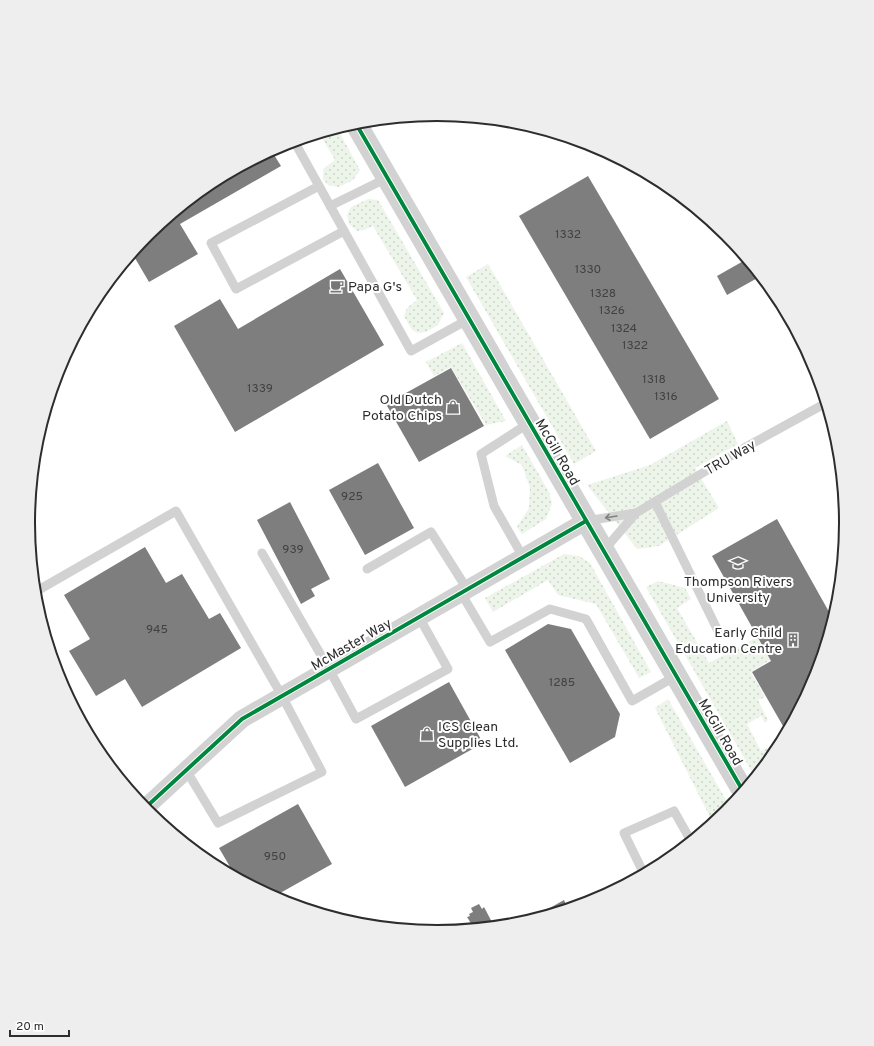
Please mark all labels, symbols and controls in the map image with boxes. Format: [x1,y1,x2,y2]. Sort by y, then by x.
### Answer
house number: 1332 [555,227,581,243]
house number: 1330 [575,262,601,278]
cafe icon: Papa G's [329,278,345,294]
place label: Papa G's [348,279,402,296]
house number: 1328 [590,286,616,302]
house number: 1326 [599,303,625,319]
house number: 1324 [611,321,637,337]
house number: 1322 [622,338,648,354]
house number: 1318 [642,372,666,388]
house number: 1339 [247,381,273,397]
house number: 1316 [654,389,678,405]
place label: Old Dutch Potato Chips [362,392,442,425]
shop icon: Old Dutch Potato Chips [445,399,461,415]
street label: McGill Road [531,416,583,489]
street label: TRU Way [702,437,759,480]
house number: 925 [341,489,363,505]
one-way arrow [605,513,618,521]
house number: 939 [282,542,304,558]
school or university icon: Thompson Rivers University [730,555,746,571]
place label: Thompson Rivers University [684,574,792,607]
street label: McMaster Way [308,615,395,675]
house number: 945 [146,622,168,638]
place label: Early Child Education Centre [675,625,782,658]
building icon: Early Child Education Centre [785,632,801,648]
house number: 1285 [549,675,575,691]
street label: McGill Road [694,696,746,769]
place label: ICS Clean Supplies Ltd. [438,719,518,752]
shop icon: ICS Clean Supplies Ltd. [419,726,435,742]
house number: 950 [264,849,286,865]
scale bar [10,1012,69,1038]
text: 20 m [16,1019,44,1035]

